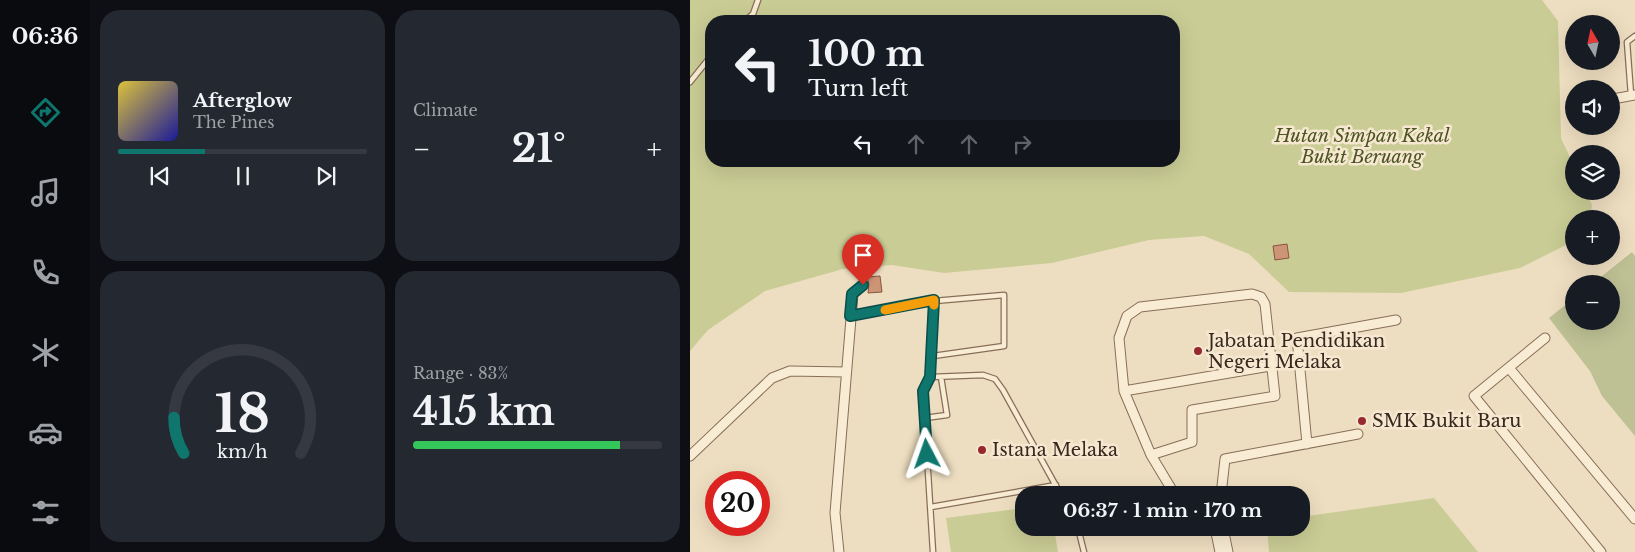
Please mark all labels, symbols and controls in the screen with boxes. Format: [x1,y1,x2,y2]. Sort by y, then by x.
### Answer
north arrow [1565,15,1620,70]
map controls [1565,15,1620,330]
text: 06:36 [12,23,78,50]
text: 100 m [808,32,924,75]
icon: left [725,35,790,100]
text: Turn left [808,75,908,102]
button: sound [1565,80,1620,135]
text: Afterglow [193,89,292,112]
icon: directions [28,95,63,130]
text: Climate [413,100,478,120]
text: The Pines [193,112,275,132]
text: 21° [512,125,566,172]
park label: Hutan Simpan Kekal Bukit Beruang [1273,125,1450,168]
icon: left [849,130,877,158]
icon: ahead [902,130,930,158]
icon: ahead [955,130,983,158]
icon: right [1008,130,1036,158]
text: − [413,132,431,167]
text: + [647,132,662,167]
button: layers [1565,145,1620,200]
icon: previous [146,162,174,190]
icon: pause [229,162,257,190]
icon: next [312,162,340,190]
icon: music [28,175,63,210]
button: + [1565,210,1620,265]
pin [842,234,884,285]
icon: arrive [849,241,877,269]
icon: phone [28,255,63,290]
button: − [1565,275,1620,330]
place label: Jabatan Pendidikan Negeri Melaka [1206,330,1385,373]
icon: climate [28,335,63,370]
marker: Jabatan Pendidikan Negeri Melaka [1192,345,1204,357]
text: Range · 83% [413,363,508,383]
text: 18 [215,382,270,446]
text: 415 km [413,388,555,435]
place label: SMK Bukit Baru [1372,410,1521,432]
icon: car [28,415,63,450]
marker: SMK Bukit Baru [1356,415,1368,427]
position arrow [900,427,952,479]
place label: Istana Melaka [992,439,1118,461]
text: km/h [217,441,268,463]
marker: Istana Melaka [976,444,988,456]
speed limit sign: 20 [705,471,770,536]
icon: filters [28,495,63,530]
text: 06:37 · 1 min · 170 m [1063,499,1262,522]

